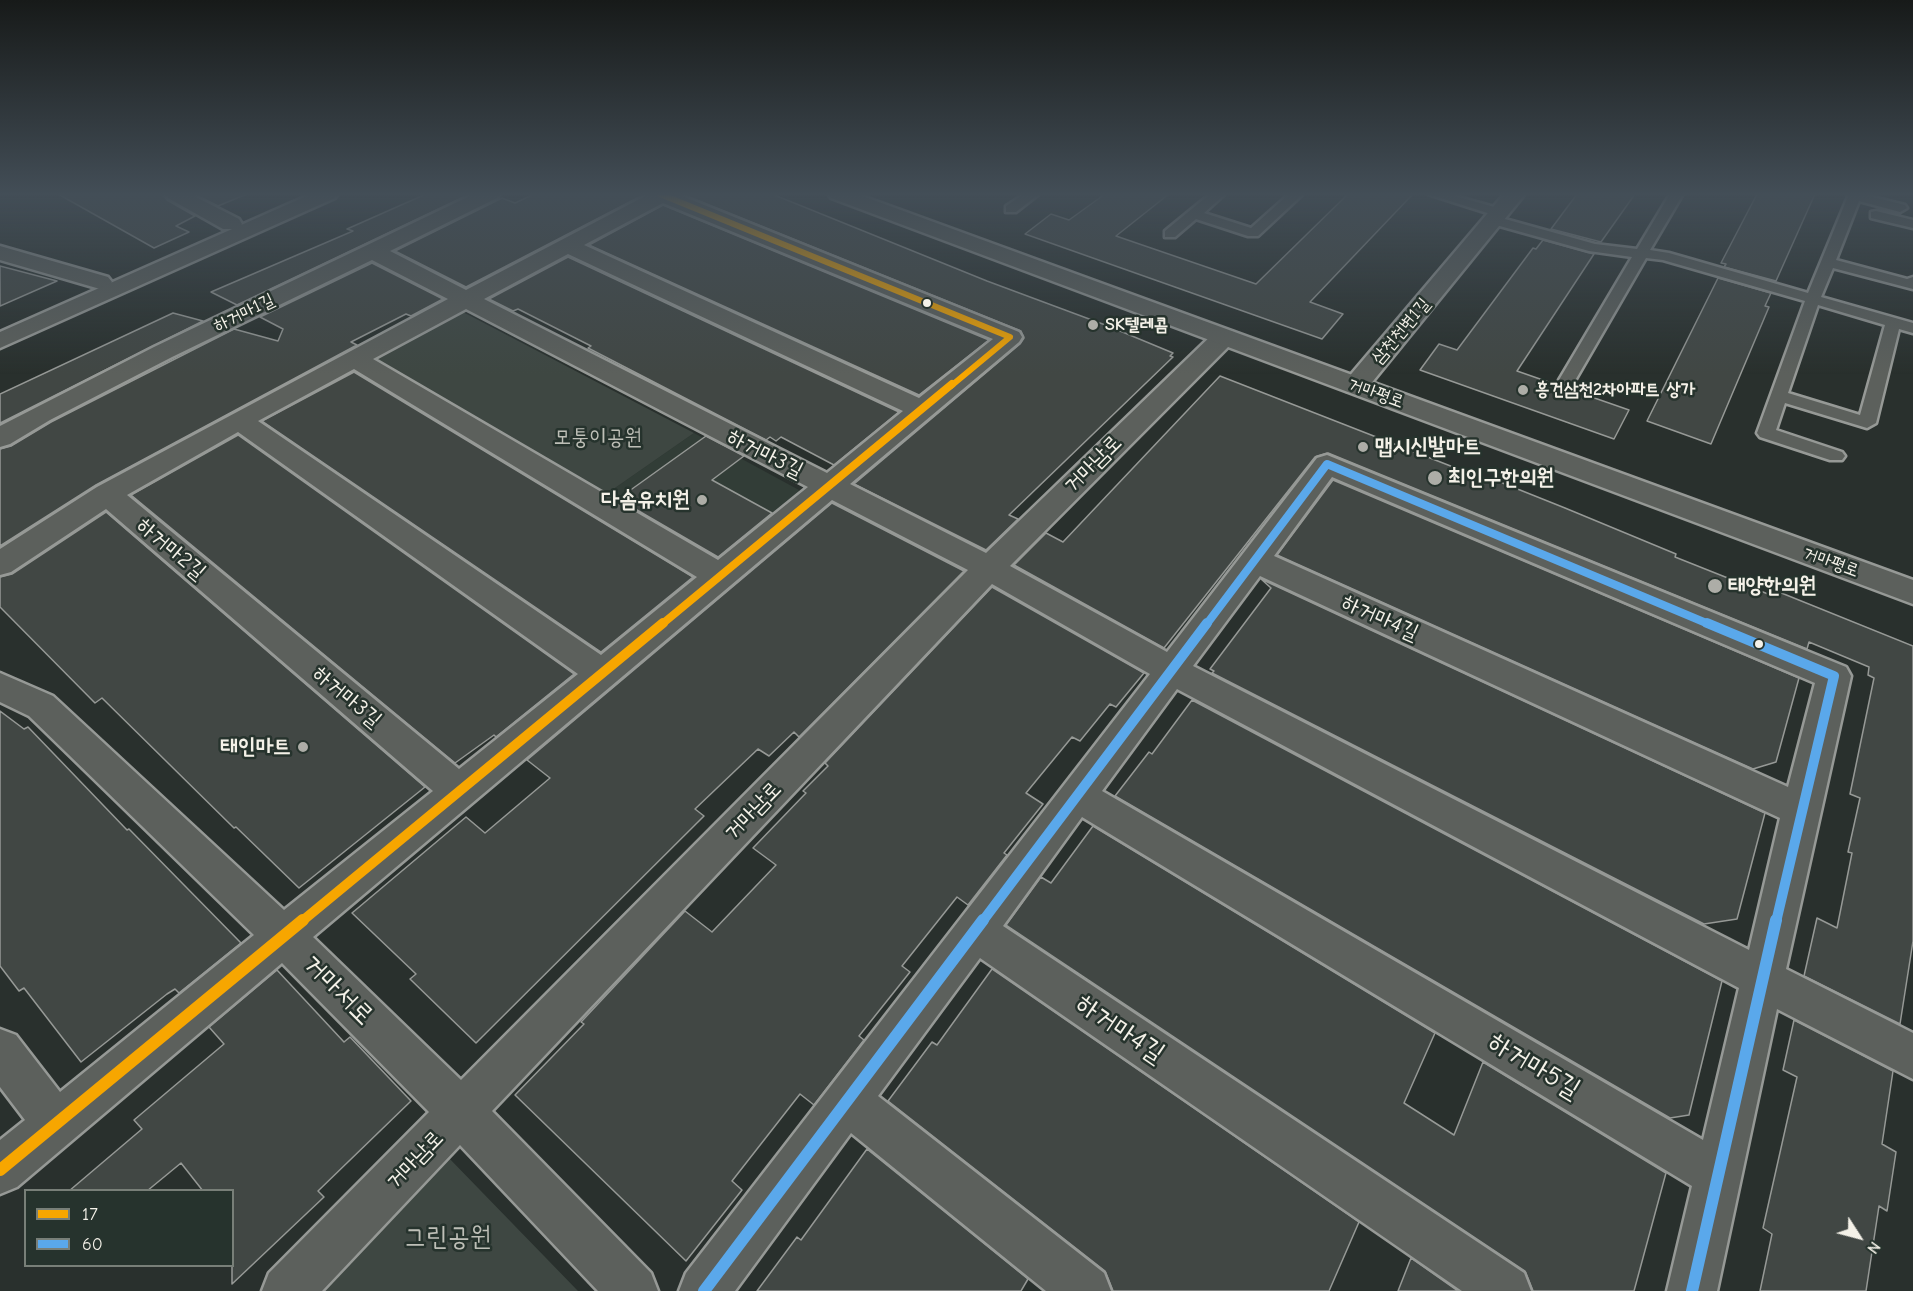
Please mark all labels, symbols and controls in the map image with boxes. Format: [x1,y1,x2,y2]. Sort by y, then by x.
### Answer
street label: 하거마1길 [210,289,278,337]
street label: 삼천천변1길 [1367,294,1435,368]
unlabelled marker [921,297,933,309]
place label: SK텔레콤 [1105,314,1168,336]
marker: SK텔레콤 [1086,318,1100,332]
street label: 거마평로 [1345,373,1407,413]
place label: 흥건삼천2차아파트 상가 [1535,379,1695,401]
marker: 흥건삼천2차아파트 상가 [1516,383,1530,397]
street label: 하거마3길 [723,424,807,484]
park label: 모퉁이공원 [554,425,642,451]
street label: 거마남로 [1059,430,1127,498]
place label: 맵시신발마트 [1375,434,1481,460]
marker: 맵시신발마트 [1356,440,1370,454]
place label: 최인구한의원 [1448,465,1554,491]
marker: 최인구한의원 [1426,469,1444,487]
place label: 다솜유치원 [601,487,690,513]
marker: 다솜유치원 [695,493,709,507]
street label: 하거마2길 [131,512,211,586]
street label: 거마평로 [1800,542,1862,582]
place label: 태양한의원 [1728,573,1817,599]
marker: 태양한의원 [1706,577,1724,595]
street label: 하거마4길 [1337,589,1423,647]
unlabelled marker [1753,638,1765,650]
street label: 하거마3길 [307,661,387,733]
place label: 태인마트 [220,734,291,760]
marker: 태인마트 [296,740,310,754]
street label: 거마남로 [719,776,787,846]
street label: 거마서로 [296,948,380,1032]
street label: 하거마4길 [1069,988,1171,1070]
street label: 하거마5길 [1482,1026,1586,1106]
street label: 거마남로 [381,1125,449,1195]
legend [24,1189,234,1267]
text: 17 [82,1204,98,1225]
north arrow [1829,1207,1889,1267]
park label: 그린공원 [405,1221,491,1253]
text: 60 [82,1234,103,1255]
text: N [1863,1238,1884,1257]

